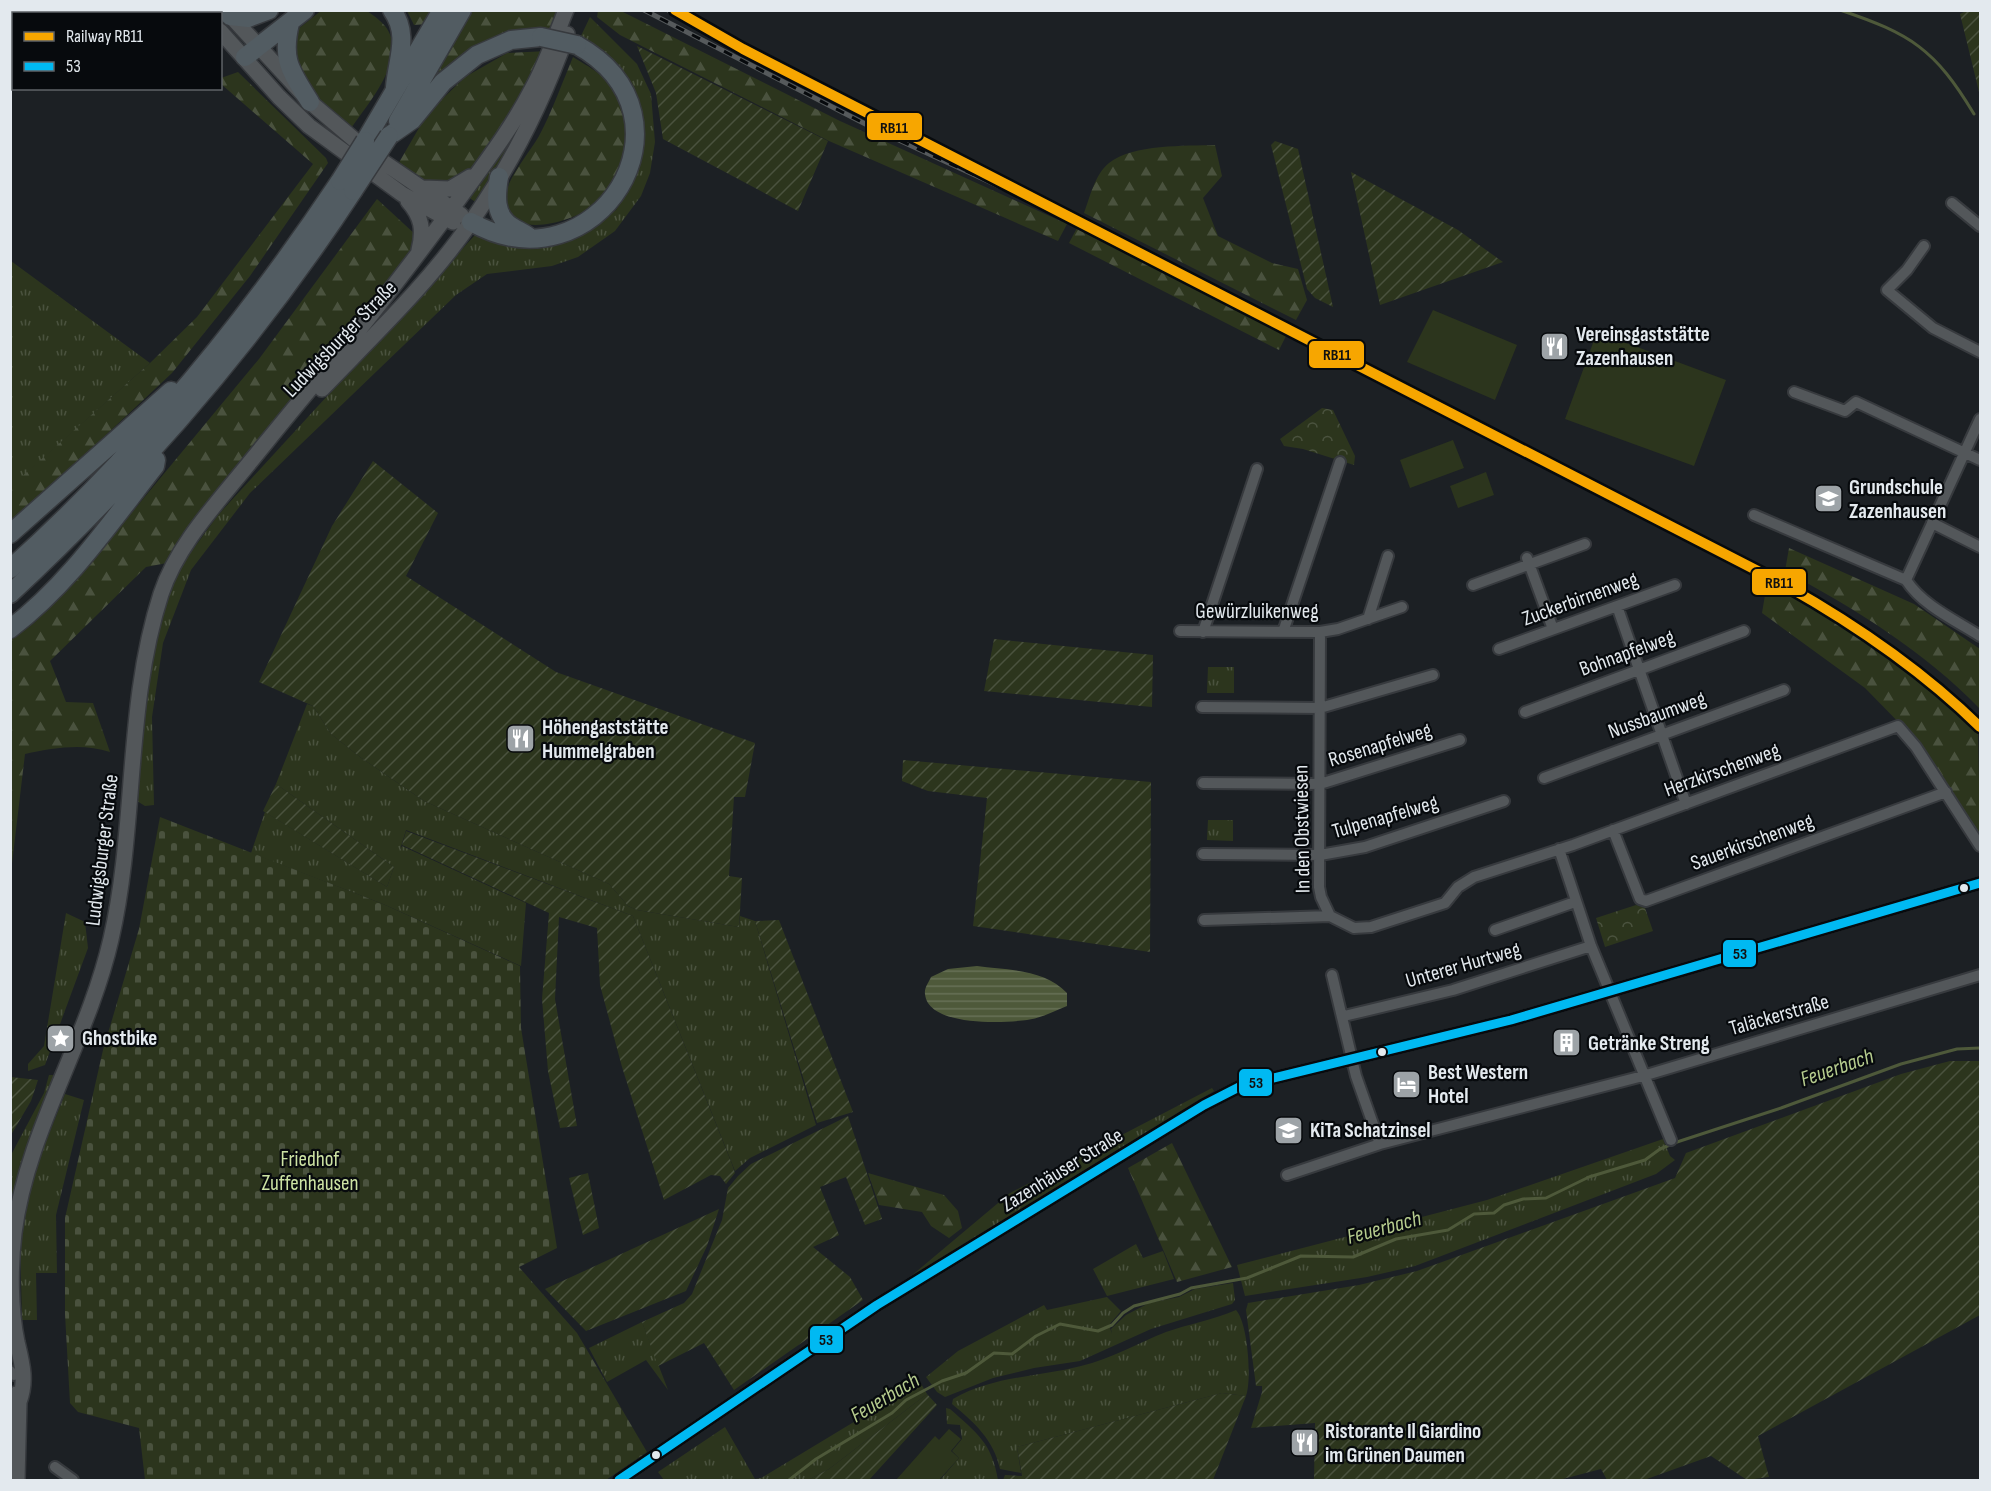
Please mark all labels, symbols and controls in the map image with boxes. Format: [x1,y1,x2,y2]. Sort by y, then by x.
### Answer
legend [12,12,222,90]
text: Railway RB11 [66,26,144,47]
text: 53 [66,56,81,77]
line badge: RB11 [866,112,923,141]
text: RB11 [880,119,909,138]
street label: Ludwigsburger Straße [278,276,402,402]
place label: Vereinsgaststätte Zazenhausen [1576,322,1710,371]
restaurant icon: Vereinsgaststätte Zazenhausen [1539,330,1571,362]
line badge: RB11 [1308,340,1365,369]
text: RB11 [1323,346,1352,365]
place label: Grundschule Zazenhausen [1849,475,1946,524]
school or university icon: Grundschule Zazenhausen [1812,483,1844,515]
street label: Zuckerbirnenweg [1519,566,1641,632]
line badge: RB11 [1751,568,1807,596]
text: RB11 [1765,574,1794,593]
street label: Gewürzluikenweg [1195,599,1319,624]
street label: Bohnapfelweg [1576,624,1678,682]
street label: Nussbaumweg [1605,686,1709,744]
place label: Höhengaststätte Hummelgraben [542,715,669,764]
street label: Rosenapfelweg [1326,718,1434,772]
restaurant icon: Höhengaststätte Hummelgraben [505,723,537,755]
street label: Herzkirschenweg [1661,738,1783,802]
street label: In den Obstwiesen [1288,765,1316,893]
street label: Ludwigsburger Straße [80,773,124,927]
street label: Tulpenapfelweg [1329,790,1441,844]
street label: Sauerkirschenweg [1687,808,1817,876]
unlabelled marker [1958,882,1970,894]
street label: Unterer Hurtweg [1403,937,1523,993]
line badge: 53 [1722,939,1757,968]
text: 53 [1733,945,1747,964]
street label: Taläckerstraße [1726,989,1832,1041]
place icon: Ghostbike [45,1022,77,1054]
place label: Ghostbike [82,1026,157,1051]
building icon: Getränke Streng [1551,1027,1583,1059]
place label: Getränke Streng [1588,1031,1710,1056]
water label: Feuerbach [1797,1043,1877,1093]
unlabelled marker [1376,1046,1388,1058]
place label: Best Western Hotel [1428,1060,1528,1109]
line badge: 53 [1238,1068,1273,1097]
hotel icon: Best Western Hotel [1391,1068,1423,1100]
text: 53 [1249,1074,1263,1093]
school or university icon: KiTa Schatzinsel [1273,1114,1305,1146]
place label: KiTa Schatzinsel [1310,1118,1431,1143]
street label: Zazenhäuser Straße [996,1123,1128,1217]
park label: Friedhof Zuffenhausen [261,1147,359,1196]
water label: Feuerbach [1344,1205,1424,1251]
line badge: 53 [809,1325,844,1354]
text: 53 [819,1331,833,1350]
water label: Feuerbach [846,1367,924,1429]
place label: Ristorante Il Giardino im Grünen Daumen [1325,1419,1481,1468]
restaurant icon: Ristorante Il Giardino im Grünen Daumen [1288,1427,1320,1459]
unlabelled marker [650,1449,662,1461]

